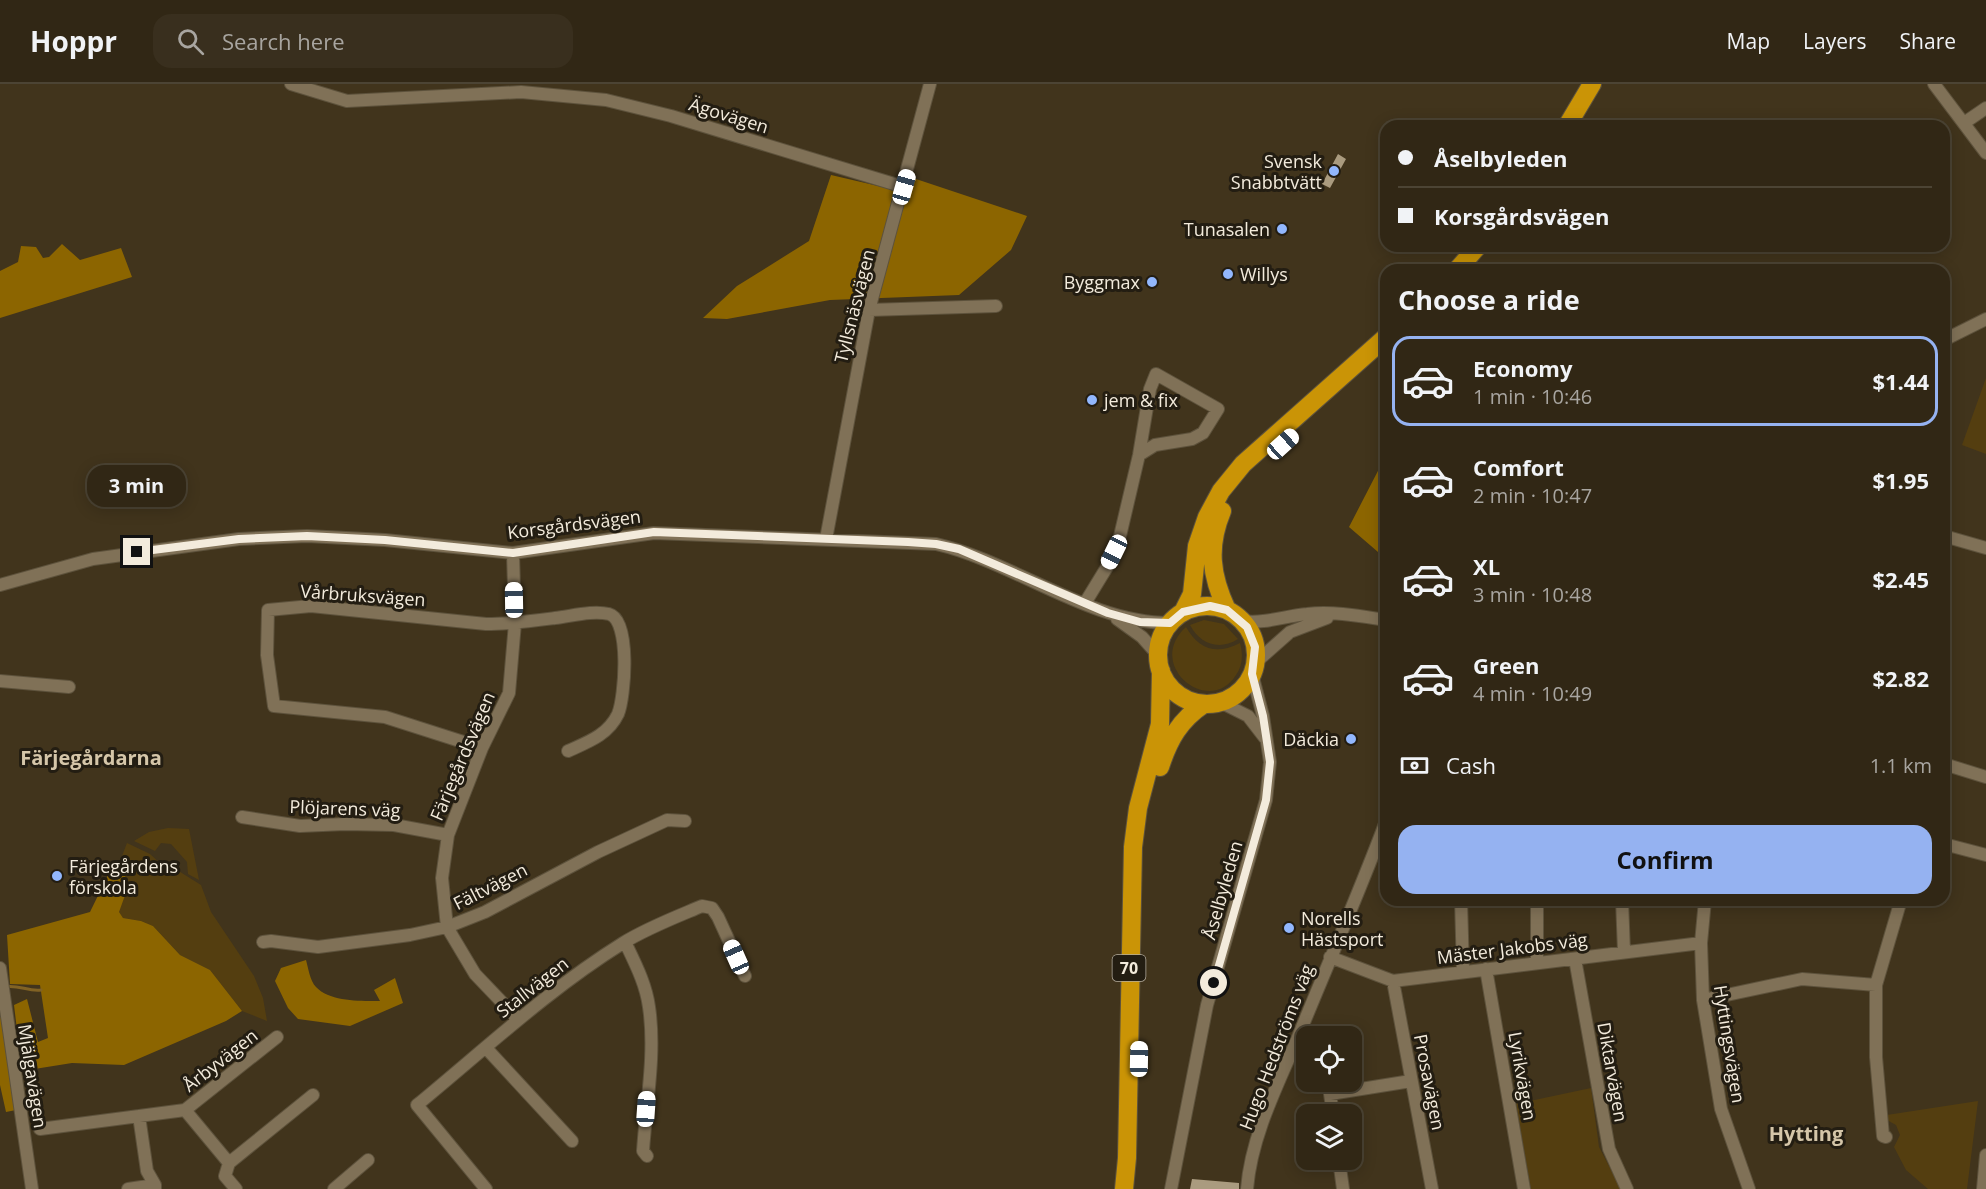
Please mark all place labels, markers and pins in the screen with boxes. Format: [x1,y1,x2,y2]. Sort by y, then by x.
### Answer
place label: Svensk Snabbtvätt [1231,149,1323,194]
marker: Svensk Snabbtvätt [1327,164,1341,178]
place label: Tunasalen [1184,217,1270,241]
marker: Tunasalen [1275,222,1289,236]
place label: Willys [1240,262,1288,286]
marker: Willys [1221,267,1235,281]
place label: Byggmax [1064,270,1141,294]
marker: Byggmax [1145,275,1159,289]
place label: jem & fix [1103,388,1178,412]
marker: jem & fix [1085,393,1099,407]
place label: Däckia [1283,727,1339,751]
marker: Däckia [1344,732,1358,746]
place label: Färjegårdens förskola [69,854,178,899]
marker: Färjegårdens förskola [50,869,64,883]
place label: Norells Hästsport [1301,906,1383,951]
marker: Norells Hästsport [1282,921,1296,935]

